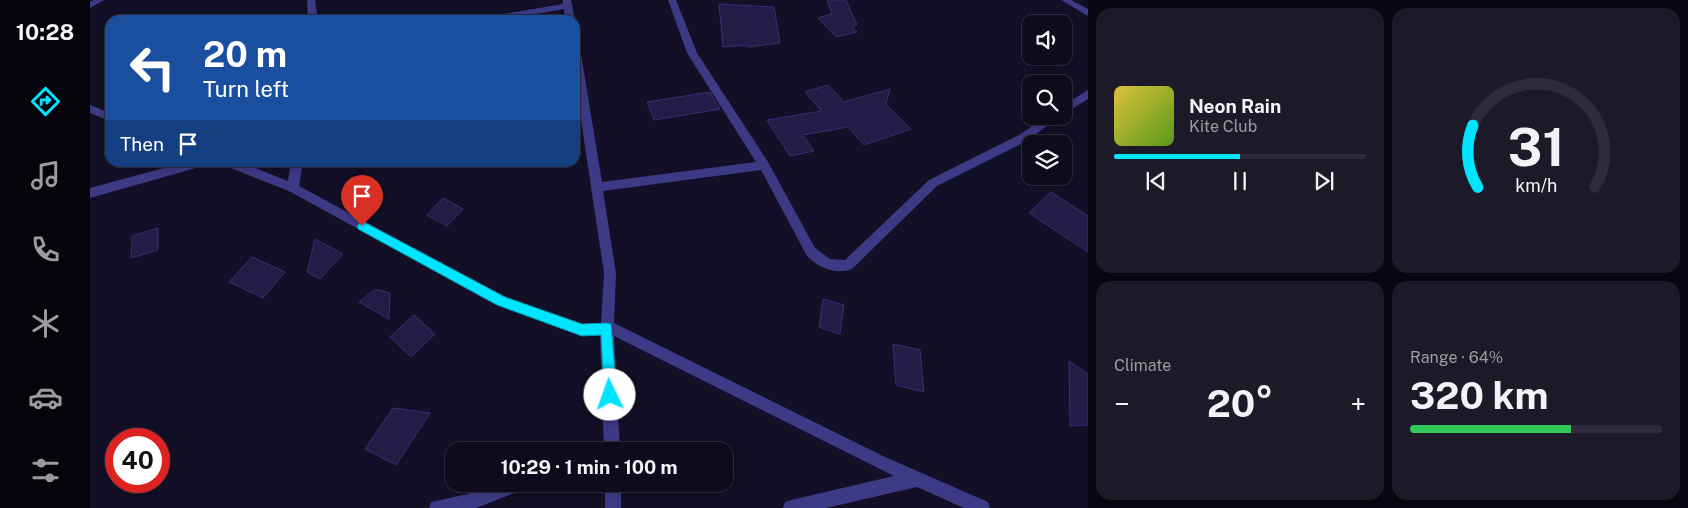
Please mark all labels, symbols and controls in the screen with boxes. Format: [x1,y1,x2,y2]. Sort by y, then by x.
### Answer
map controls [1022,15,1072,185]
button: sound [1022,15,1072,65]
text: 10:28 [16,19,74,45]
text: 20 m [203,34,287,75]
icon: left [120,35,185,100]
button: search [1022,75,1072,125]
text: Turn left [203,76,289,102]
icon: directions [28,84,63,119]
text: Neon Rain [1189,95,1281,117]
text: Kite Club [1189,117,1257,136]
text: 31 [1508,117,1564,178]
icon: arrive [174,130,202,158]
text: Then [120,133,164,155]
button: layers [1022,135,1072,185]
icon: music [28,158,63,193]
icon: previous [1142,167,1170,195]
icon: pause [1226,167,1254,195]
icon: next [1310,167,1338,195]
pin [341,175,383,226]
text: km/h [1515,175,1557,196]
icon: arrive [348,182,376,210]
icon: phone [28,232,63,267]
icon: climate [28,306,63,341]
text: Range · 64% [1410,348,1503,367]
text: Climate [1114,356,1171,375]
position arrow [583,368,635,420]
text: 320 km [1410,373,1549,418]
icon: car [28,380,63,415]
text: 20° [1207,381,1273,426]
text: − [1114,387,1130,420]
text: + [1350,387,1366,420]
speed limit sign: 40 [105,428,170,493]
icon: filters [28,453,63,488]
text: 10:29 · 1 min · 100 m [500,456,678,478]

